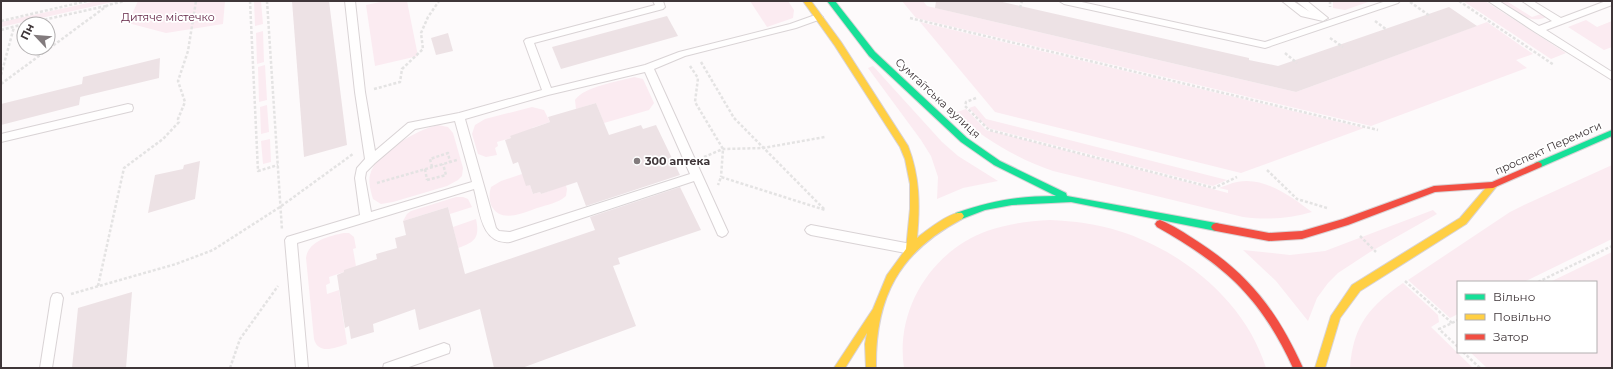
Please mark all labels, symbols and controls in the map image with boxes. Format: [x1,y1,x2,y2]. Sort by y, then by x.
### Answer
park label: Дитяче містечко [121,10,215,24]
north arrow [16,16,56,56]
text: Пн [17,21,37,42]
street label: Сумгаїтська вулиця [892,55,984,141]
street label: проспект Перемоги [1492,118,1604,178]
place label: 300 аптека [644,154,710,168]
marker: 300 аптека [632,156,642,166]
legend [1457,281,1597,353]
text: Вільно [1493,289,1536,304]
text: Повільно [1493,309,1552,324]
text: Затор [1493,329,1529,344]

